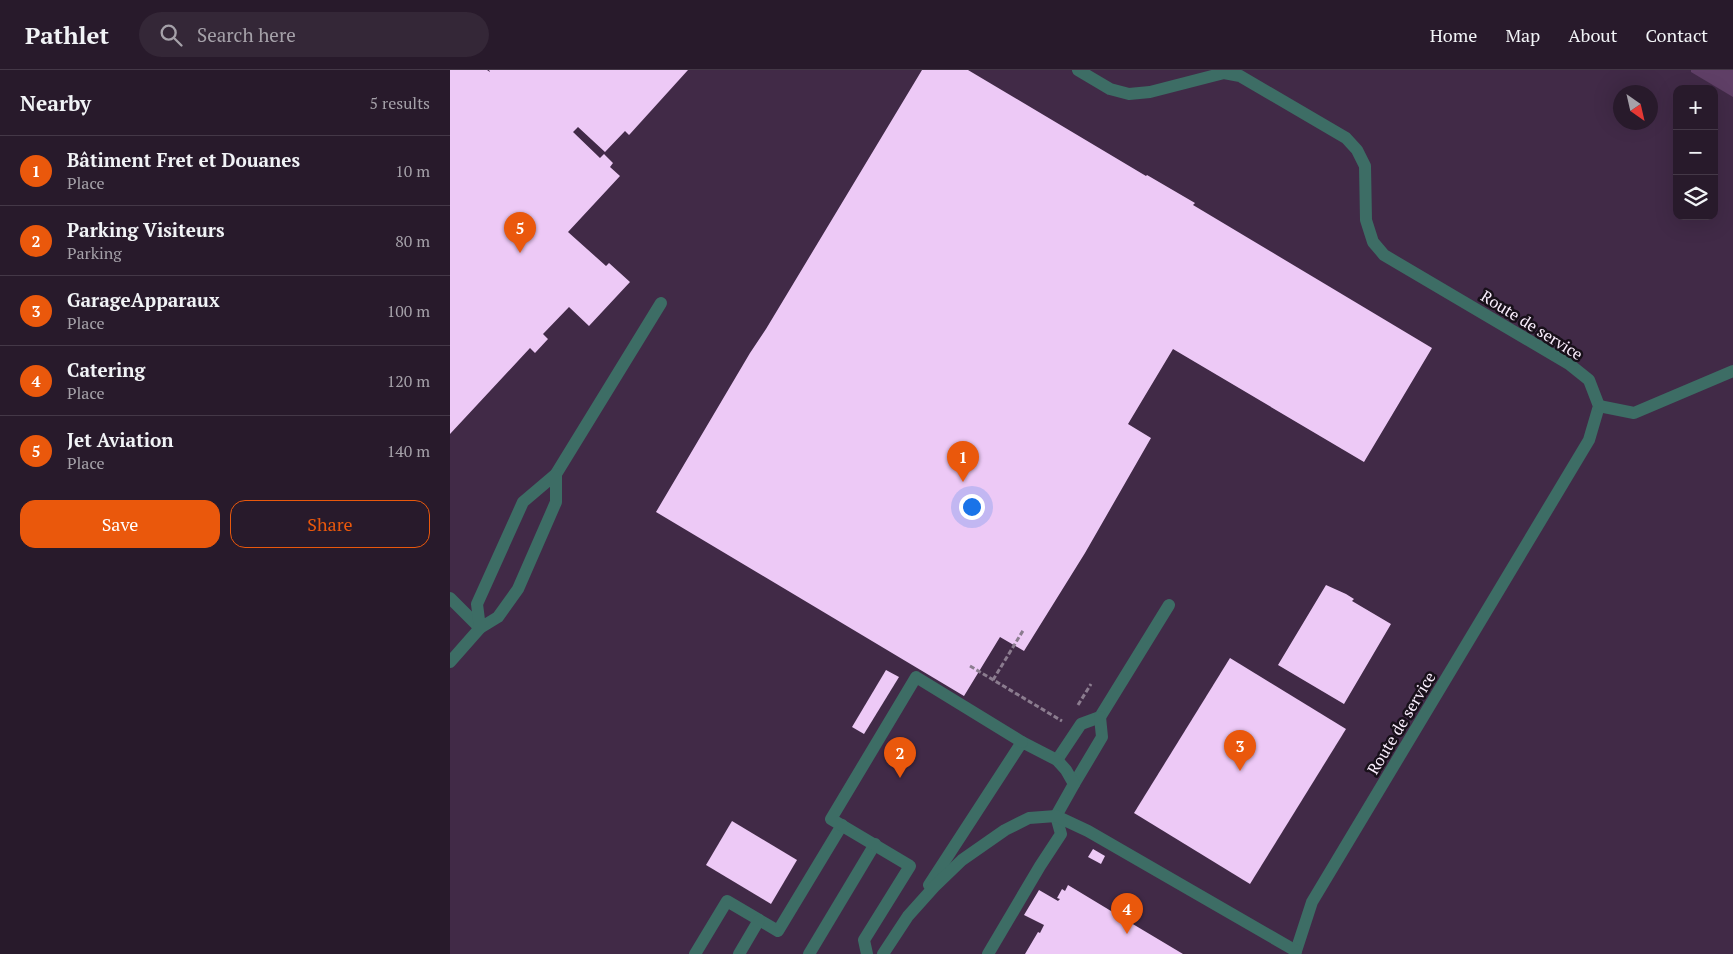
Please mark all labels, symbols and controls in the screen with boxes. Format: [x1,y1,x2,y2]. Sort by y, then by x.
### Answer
search box [139,12,489,57]
text: Pathlet [25,19,109,51]
icon: search [157,21,185,49]
text: Search here [197,22,296,47]
text: Home [1430,23,1477,47]
text: Map [1505,23,1540,47]
text: About [1568,23,1617,47]
text: Contact [1645,23,1708,47]
north arrow [1613,85,1658,130]
map controls [1673,85,1718,220]
button: + [1673,85,1718,130]
text: Nearby [20,89,91,117]
text: 5 results [370,92,430,114]
button: − [1673,130,1718,175]
text: Bâtiment Fret et Douanes [67,147,300,172]
text: 1 [31,160,41,182]
text: 10 m [395,160,430,182]
text: Place [67,172,105,194]
button: layers [1673,175,1718,220]
pin: 5 [504,212,536,253]
text: Parking Visiteurs [67,217,225,242]
text: 2 [31,230,41,252]
text: 80 m [395,230,430,252]
text: Parking [67,242,122,264]
street label: Route de service [1477,285,1587,365]
text: GarageApparaux [67,287,220,312]
text: 3 [31,300,41,322]
text: 100 m [387,300,430,322]
text: Place [67,312,105,334]
text: Catering [67,357,145,382]
text: 4 [31,370,41,392]
text: 120 m [387,370,430,392]
text: Place [67,382,105,404]
text: Jet Aviation [67,427,174,452]
text: 5 [31,440,41,462]
text: 140 m [387,440,430,462]
pin: 1 [947,441,979,482]
text: Place [67,452,105,474]
your location [959,494,985,520]
button: Save [20,500,220,548]
button: Share [230,500,430,548]
street label: Route de service [1362,668,1440,778]
pin: 3 [1224,730,1256,771]
pin: 2 [884,737,916,778]
pin: 4 [1111,893,1143,934]

